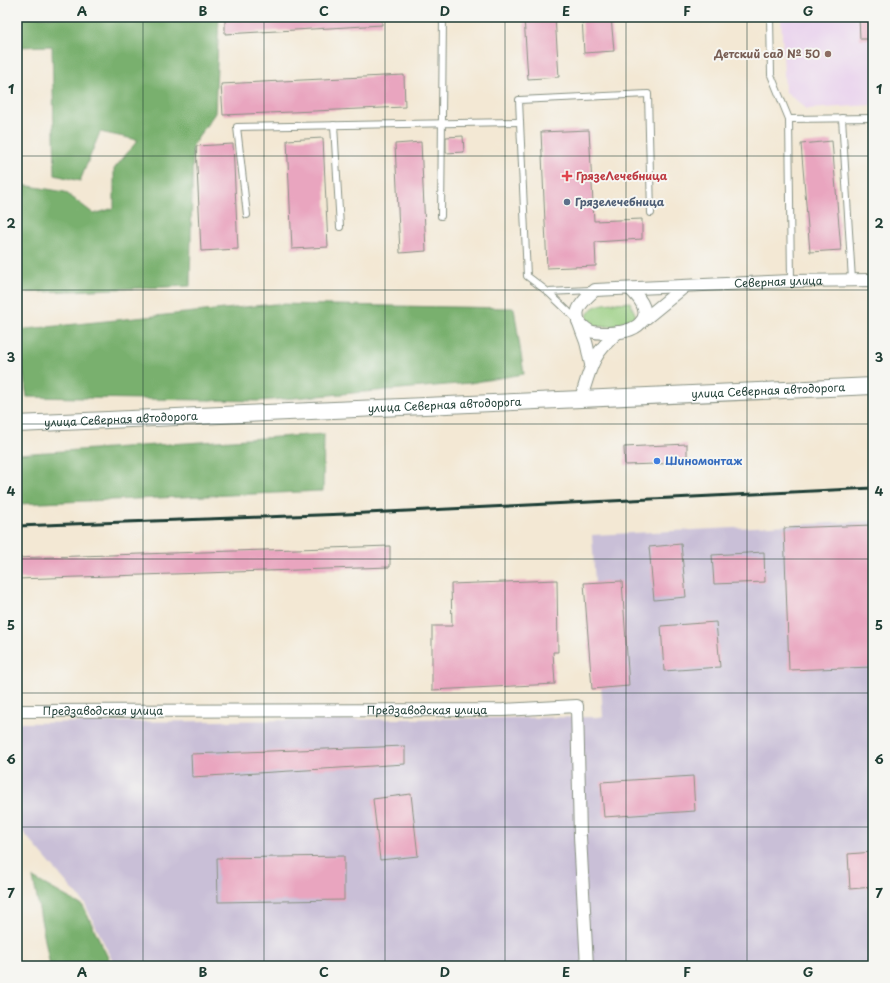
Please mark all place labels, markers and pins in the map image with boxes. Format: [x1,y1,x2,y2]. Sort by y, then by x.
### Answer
place label: Детский сад № 50 [713,45,820,62]
marker: Детский сад № 50 [823,49,833,59]
place label: ГрязеЛечебница [576,167,668,184]
marker: ГрязеЛечебница [561,170,573,182]
place label: Грязелечебница [575,193,665,210]
marker: Грязелечебница [562,197,572,207]
place label: Шиномонтаж [665,452,742,469]
marker: Шиномонтаж [652,456,662,466]

